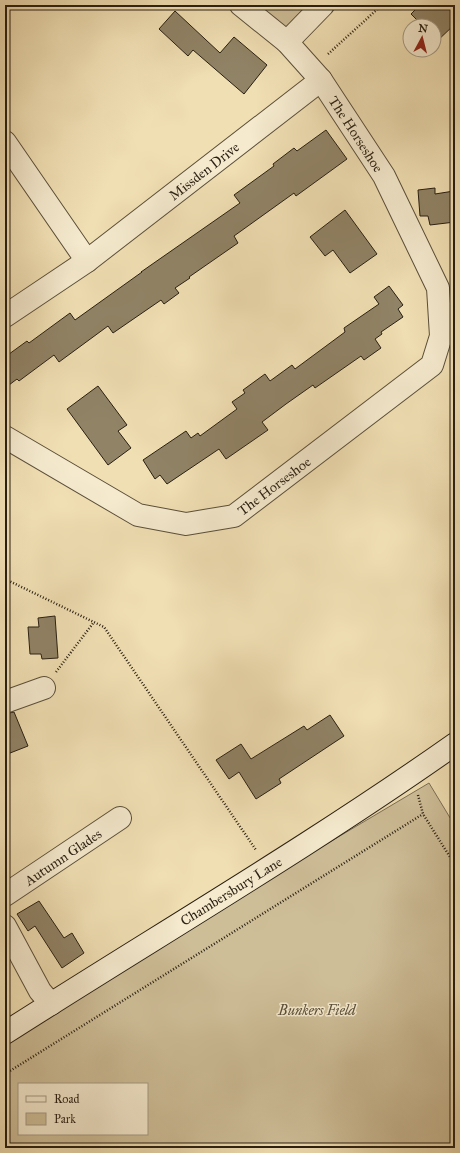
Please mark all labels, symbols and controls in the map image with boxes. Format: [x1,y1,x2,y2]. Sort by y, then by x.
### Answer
north arrow [402,18,442,58]
text: N [418,22,429,36]
street label: The Horseshoe [325,93,387,176]
street label: Missden Drive [166,139,243,204]
street label: The Horseshoe [234,453,314,519]
street label: Autumn Glades [21,825,105,890]
street label: Chambersbury Lane [177,853,285,930]
park label: Bunkers Field [277,1002,357,1019]
legend [18,1083,148,1135]
text: Road [54,1092,80,1106]
text: Park [54,1112,76,1126]

